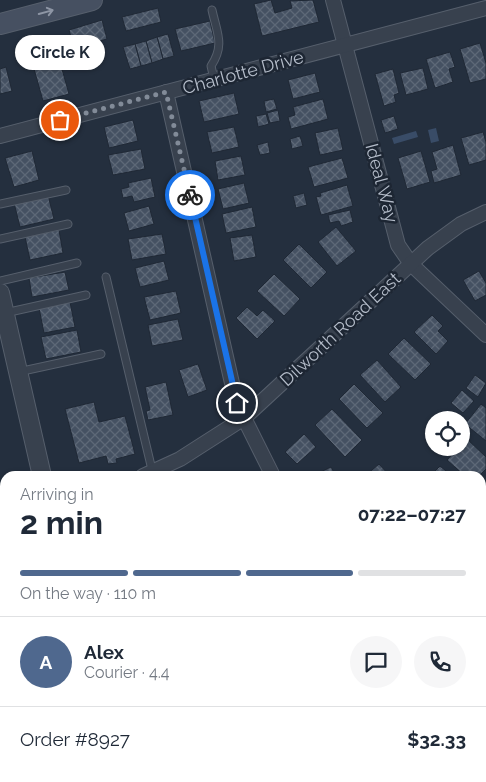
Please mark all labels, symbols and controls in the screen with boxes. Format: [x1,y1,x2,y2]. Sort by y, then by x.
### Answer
one-way arrow [38,7,54,16]
callout: Circle K [15,35,105,70]
text: Circle K [30,43,90,62]
street label: Charlotte Drive [180,46,306,98]
pin [39,99,81,141]
icon: bag [46,106,74,134]
street label: Ideal Way [361,141,403,225]
courier [165,170,215,220]
icon: bike [176,181,204,209]
street label: Dilworth Road East [275,268,405,390]
pin [216,382,258,424]
icon: home [223,389,251,417]
map controls [425,411,470,456]
button: locate [425,411,470,456]
text: Arriving in [20,485,94,504]
text: 07:22–07:27 [358,503,466,525]
text: 2 min [20,504,103,541]
text: On the way · 110 m [20,584,156,603]
button: chat [350,636,402,688]
button: phone [414,636,466,688]
text: Alex [84,641,124,663]
text: A [40,651,52,673]
text: Courier · 4.4 [84,663,169,682]
text: Order #8927 [20,728,130,750]
text: $32.33 [407,728,466,750]

